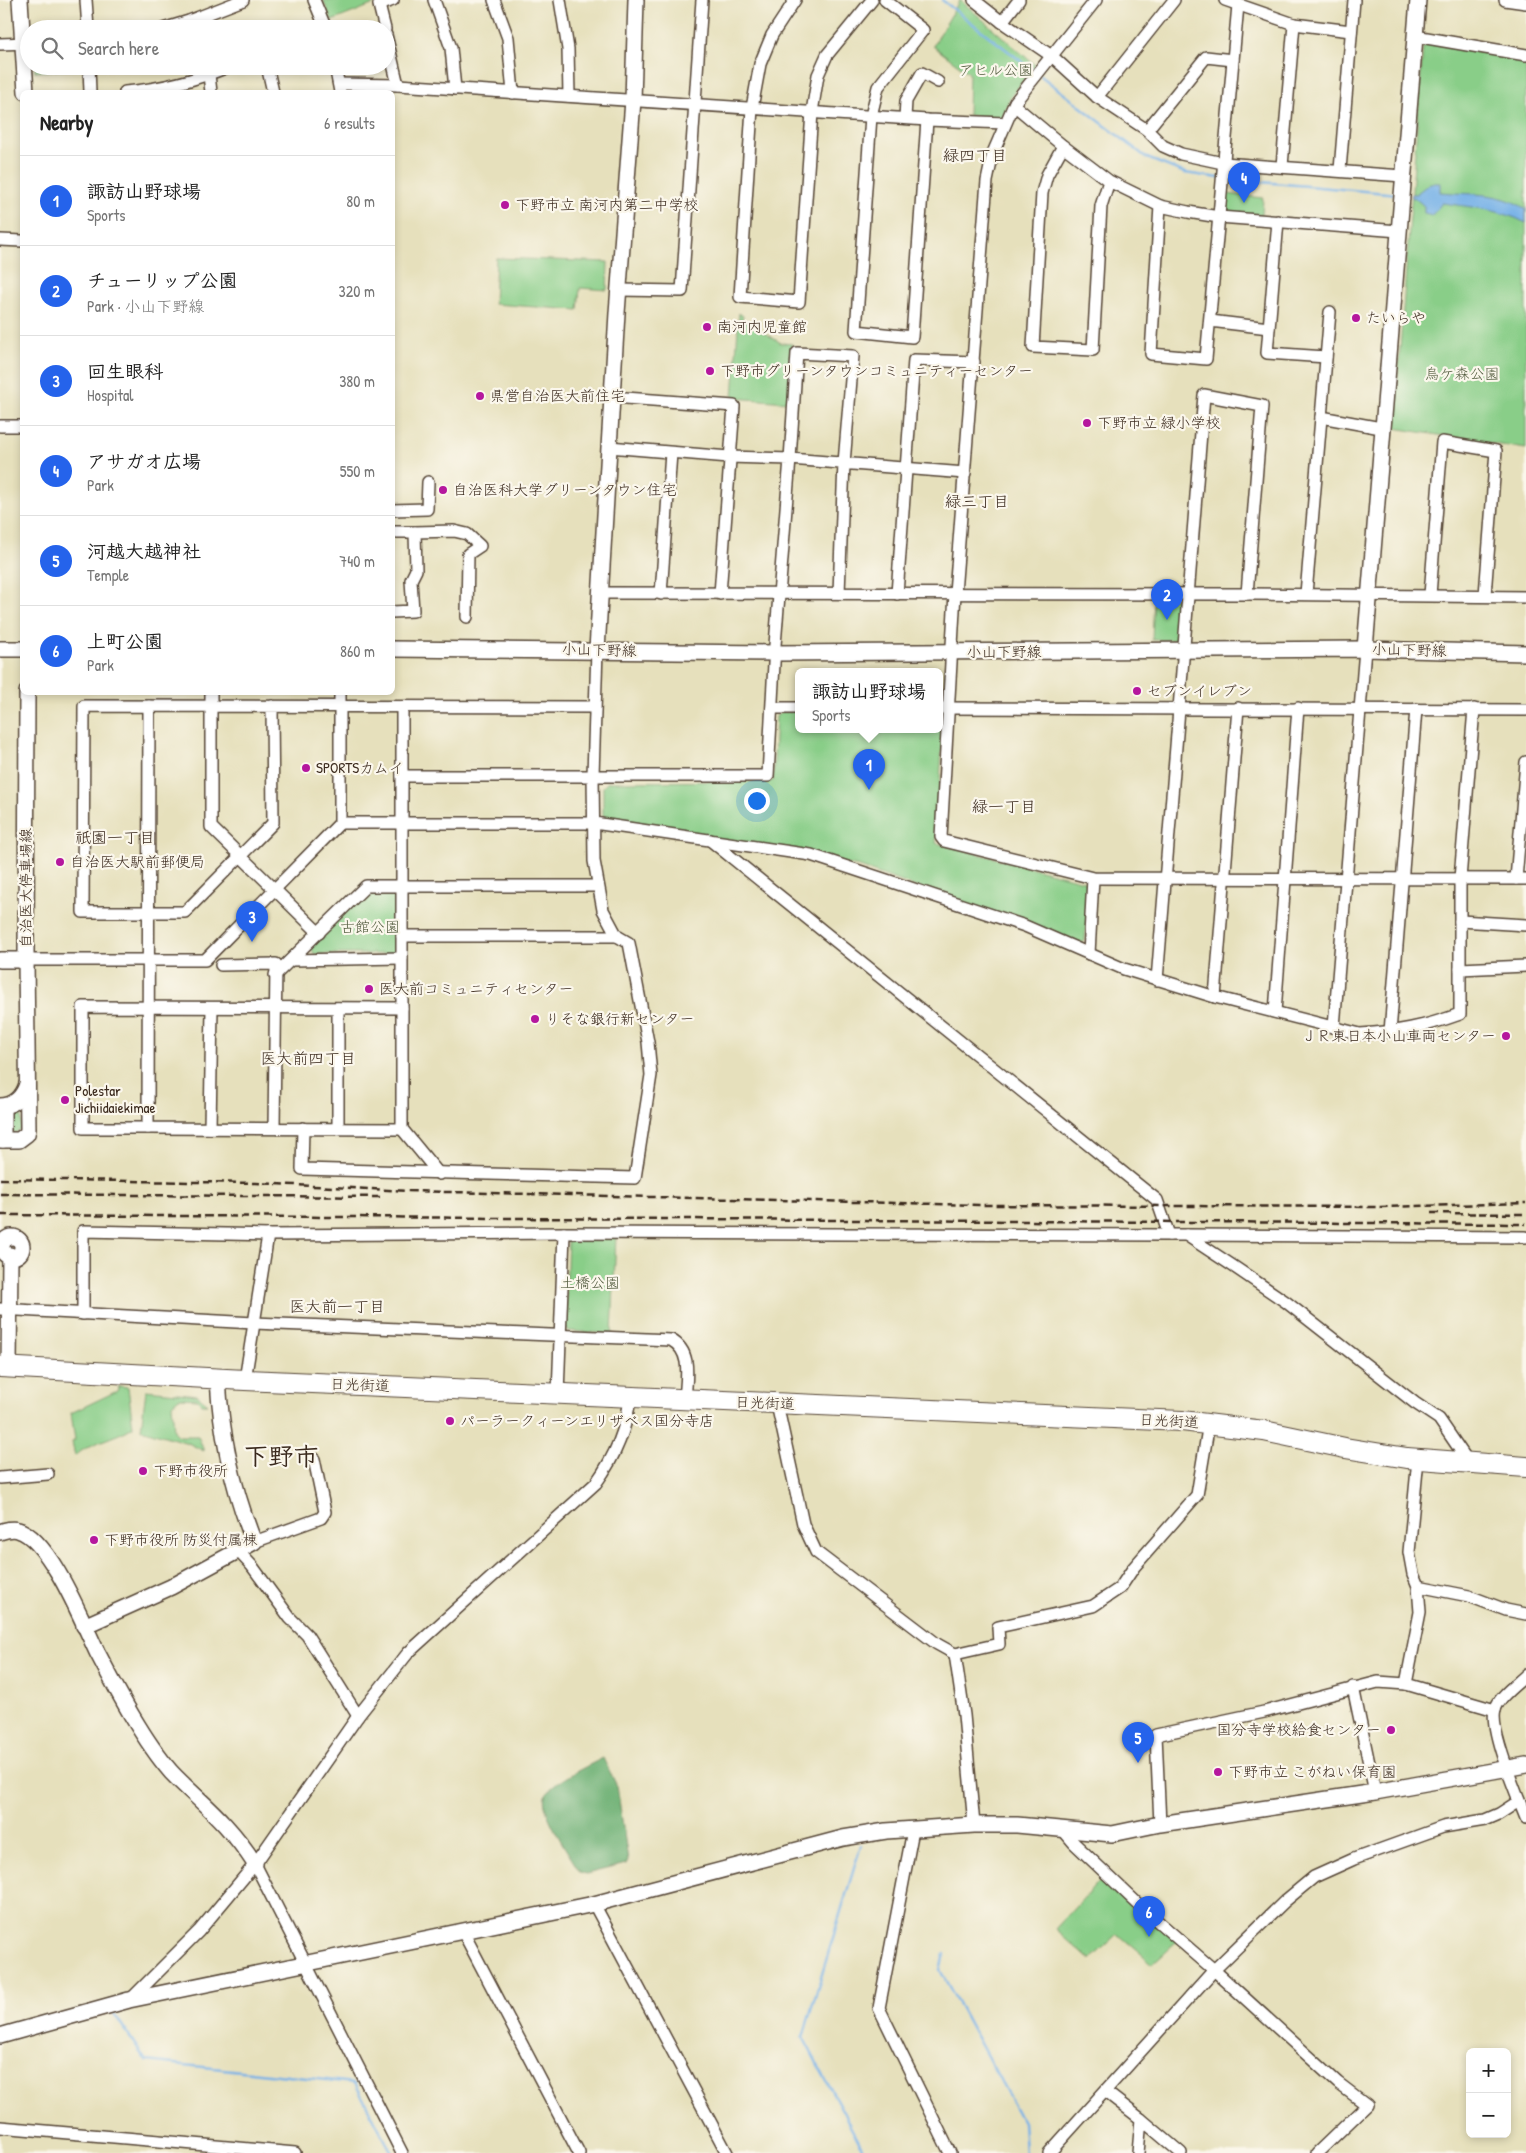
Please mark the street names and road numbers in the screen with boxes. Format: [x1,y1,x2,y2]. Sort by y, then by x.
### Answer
street label: 小山下野線 [561,638,637,661]
street label: 小山下野線 [1371,638,1447,661]
street label: 小山下野線 [966,641,1042,662]
street label: 自治医大停車場線 [15,828,36,948]
street label: 日光街道 [330,1373,390,1396]
street label: 日光街道 [735,1391,795,1414]
street label: 日光街道 [1139,1408,1200,1433]

